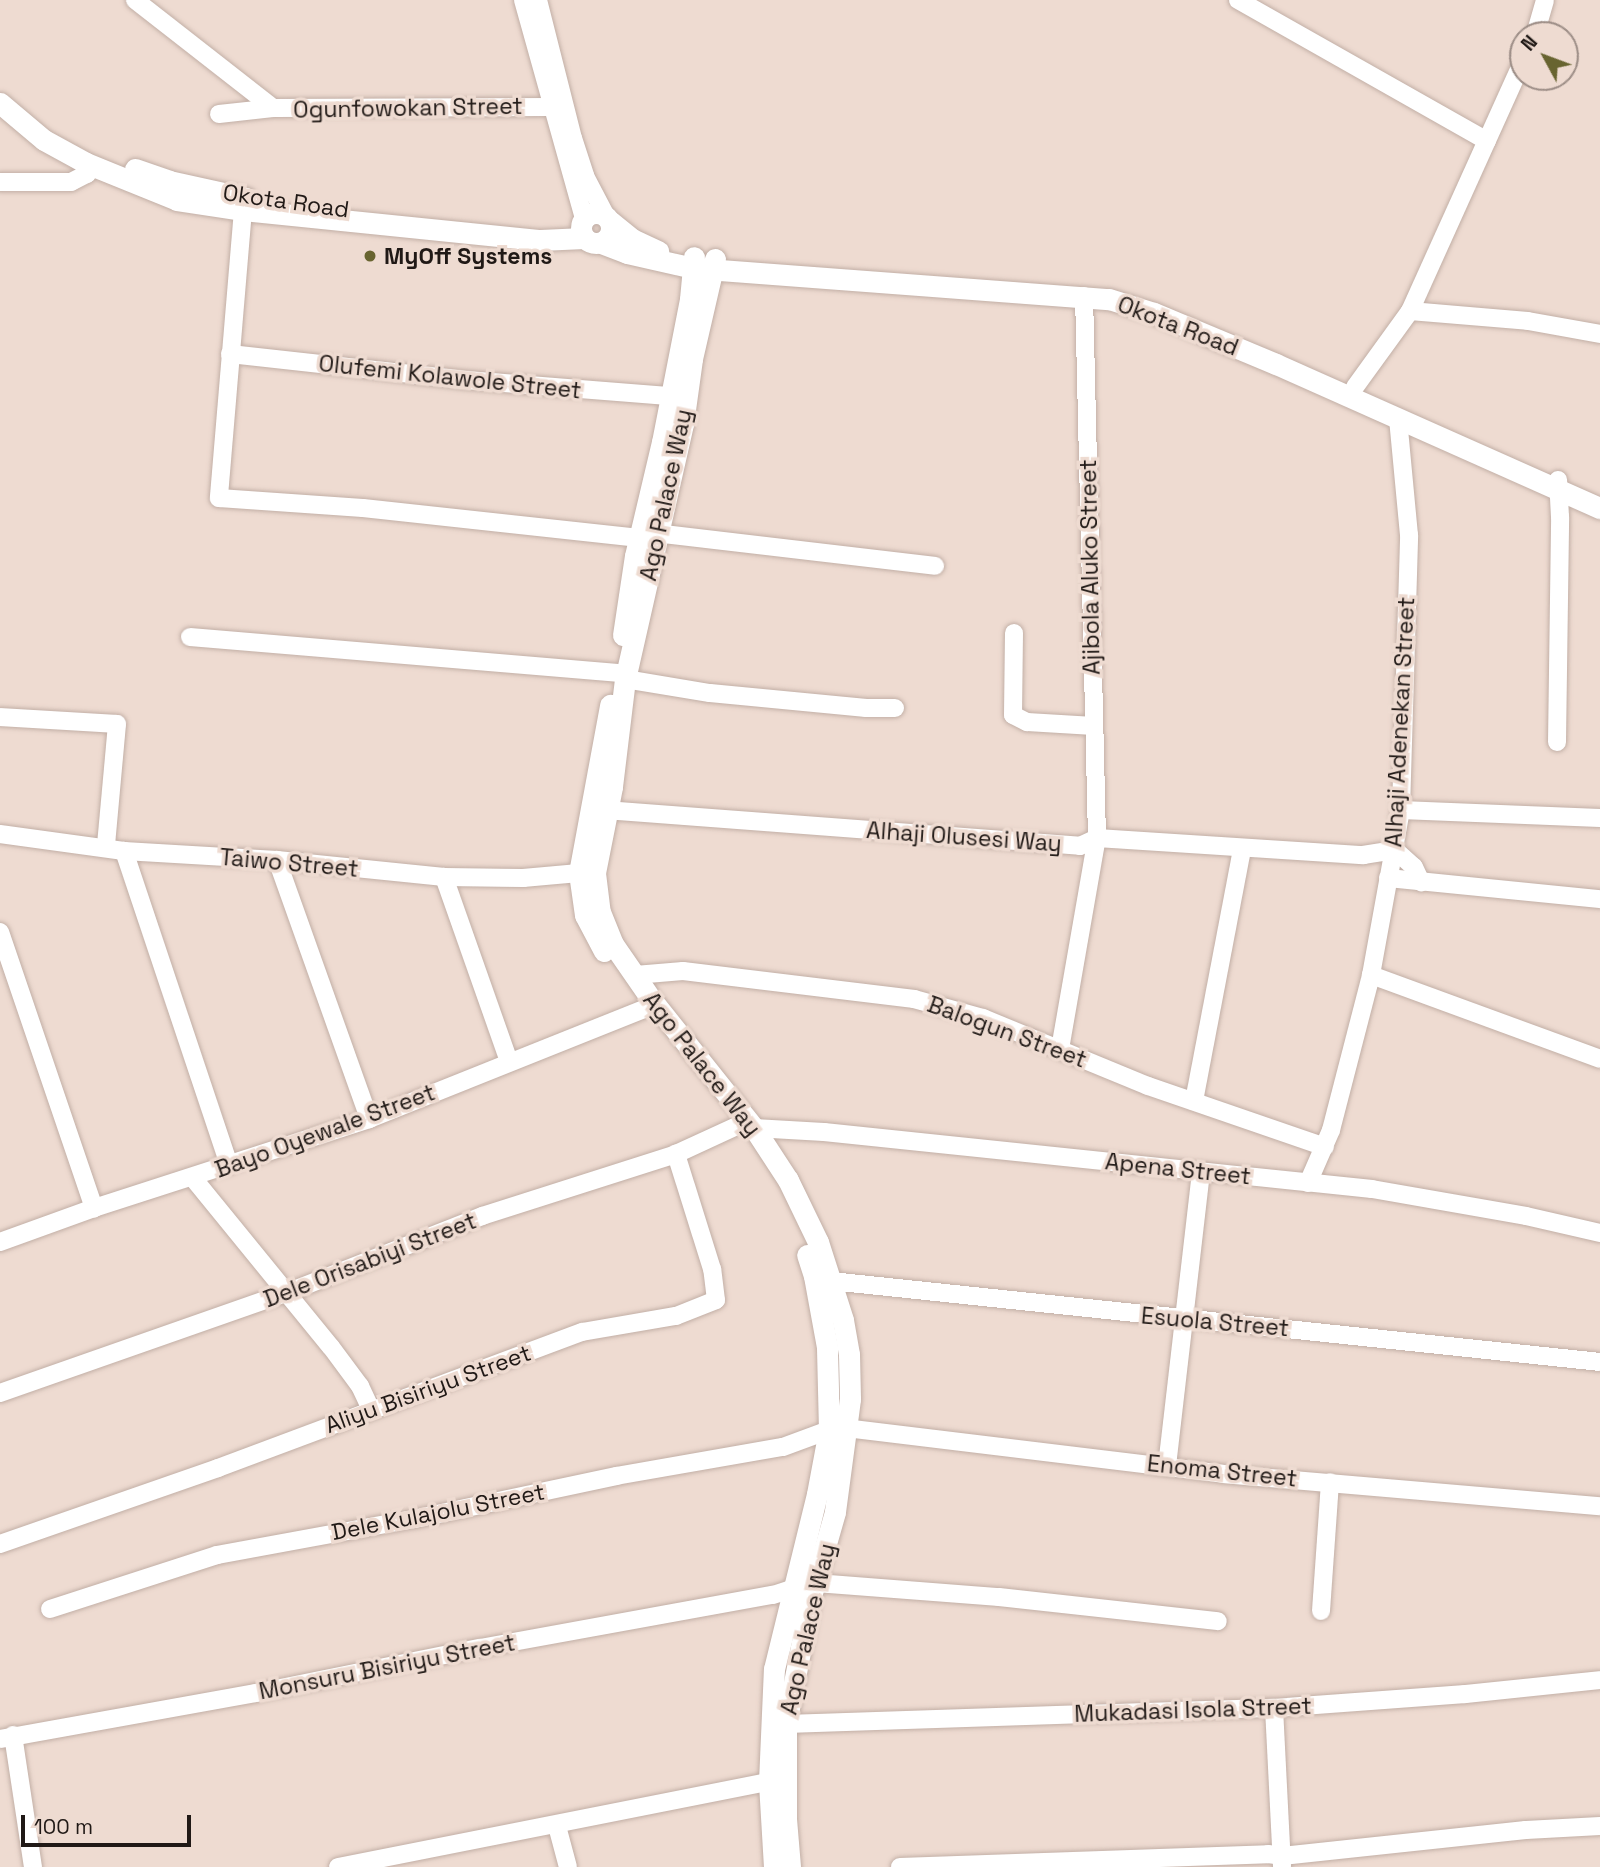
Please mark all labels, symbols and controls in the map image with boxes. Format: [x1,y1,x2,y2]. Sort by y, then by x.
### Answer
north arrow [1509,21,1579,91]
text: N [1516,30,1543,56]
street label: Ogunfowokan Street [293,92,523,124]
street label: Okota Road [221,178,351,224]
place label: MyOff Systems [384,242,552,270]
marker: MyOff Systems [362,248,378,264]
street label: Okota Road [1114,290,1242,362]
street label: Olufemi Kolawole Street [317,349,583,405]
street label: Ago Palace Way [634,407,698,583]
street label: Ajibola Aluko Street [1074,459,1106,675]
street label: Alhaji Adenekan Street [1380,596,1420,848]
street label: Alhaji Olusesi Way [865,816,1063,858]
street label: Taiwo Street [219,843,359,883]
street label: Ago Palace Way [637,987,767,1141]
street label: Balogun Street [924,990,1090,1074]
street label: Bayo Oyewale Street [211,1078,439,1184]
street label: Apena Street [1104,1148,1252,1190]
street label: Dele Orisabiyi Street [260,1207,480,1313]
street label: Esuola Street [1140,1302,1290,1342]
street label: Aliyu Bisiriyu Street [321,1339,535,1439]
street label: Enoma Street [1146,1449,1298,1493]
street label: Dele Kulajolu Street [329,1478,547,1546]
street label: Ago Palace Way [775,1541,841,1717]
street label: Monsuru Bisiriyu Street [257,1629,517,1705]
street label: Mukadasi Isola Street [1074,1692,1312,1728]
scale bar [24,1800,194,1844]
text: 100 m [34,1813,93,1840]

